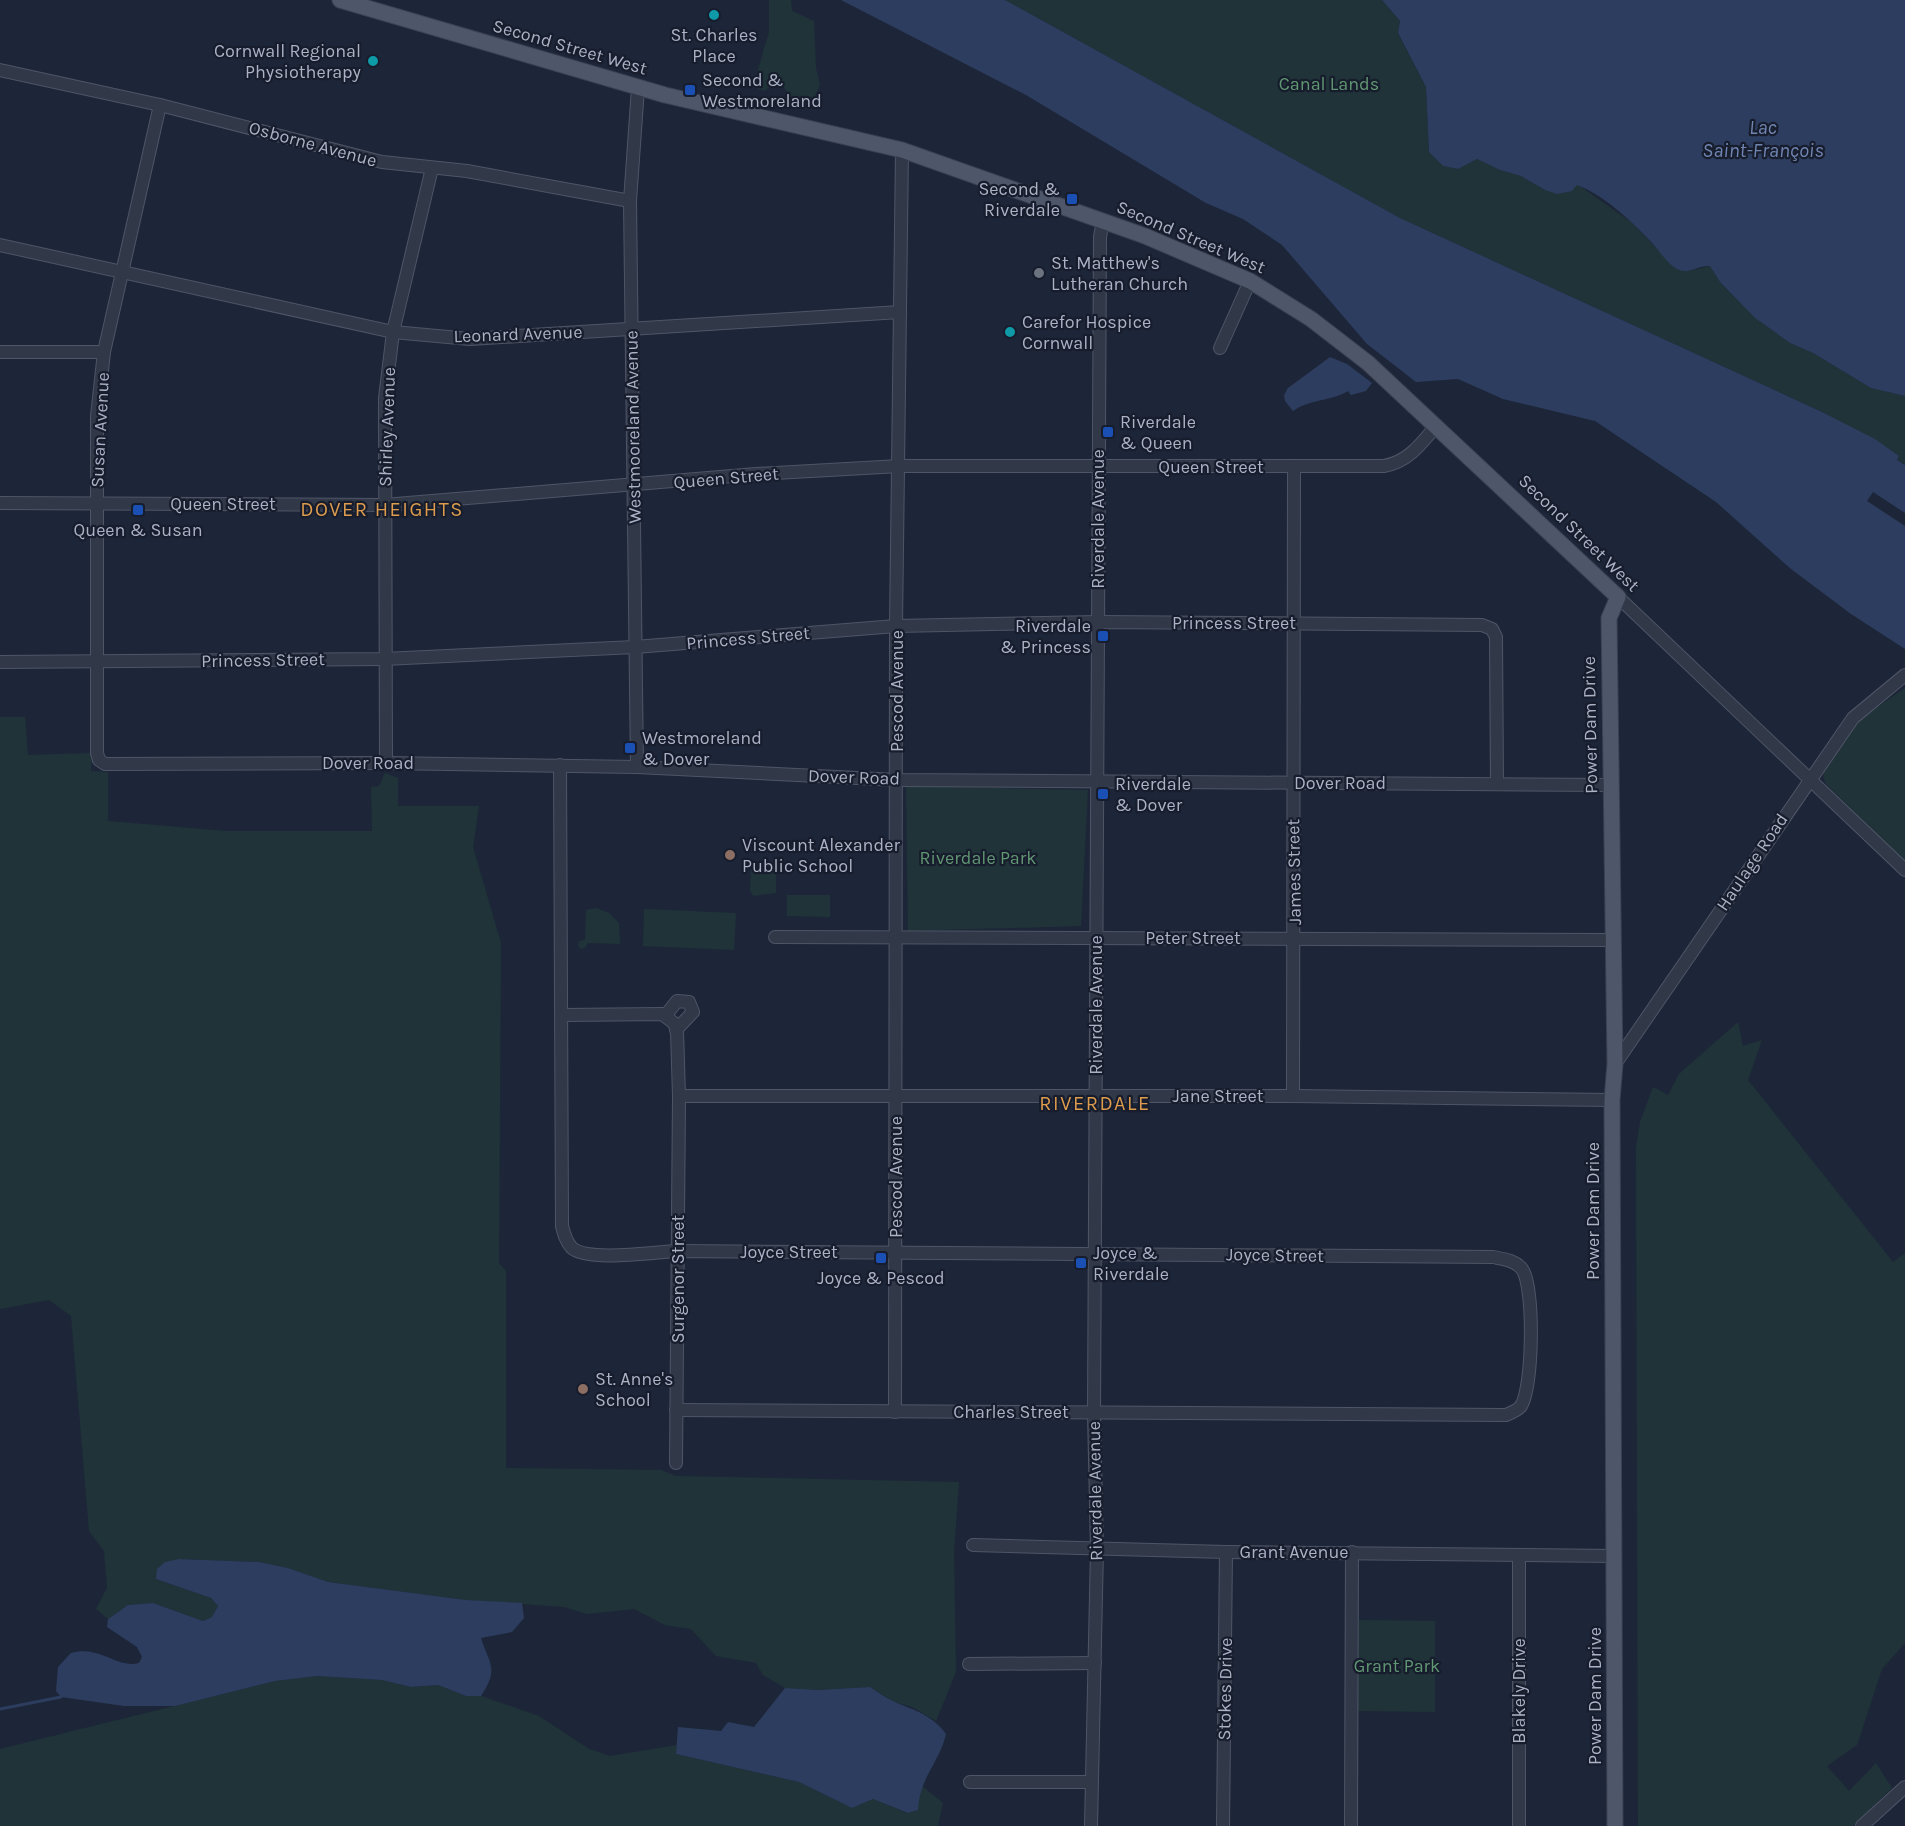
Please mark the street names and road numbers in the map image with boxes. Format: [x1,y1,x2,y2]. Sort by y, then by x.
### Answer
street label: Second Street West [490,14,650,80]
street label: Osborne Avenue [247,116,379,172]
street label: Second Street West [1113,196,1269,278]
street label: Leonard Avenue [453,321,583,347]
street label: Westmooreland Avenue [620,330,646,524]
street label: Shirley Avenue [374,367,400,487]
street label: Susan Avenue [86,372,114,488]
street label: Riverdale Avenue [1087,449,1109,589]
street label: Queen Street [1158,456,1264,478]
street label: Queen Street [672,462,780,494]
street label: Second Street West [1514,470,1644,597]
street label: Queen Street [170,493,276,515]
street label: Princess Street [1172,612,1296,634]
street label: Princess Street [685,622,811,654]
street label: Pescod Avenue [886,630,908,752]
street label: Princess Street [201,648,325,672]
street label: Power Dam Drive [1578,656,1602,794]
street label: Dover Road [322,752,414,774]
street label: Dover Road [808,764,900,790]
street label: Dover Road [1294,772,1386,794]
street label: Haulage Road [1711,809,1793,915]
street label: James Street [1282,818,1306,925]
street label: Peter Street [1145,927,1241,949]
street label: Riverdale Avenue [1085,935,1107,1075]
street label: Jane Street [1173,1085,1264,1107]
street label: Pescod Avenue [885,1116,907,1238]
street label: Power Dam Drive [1582,1142,1604,1280]
street label: Surgenor Street [667,1215,689,1343]
street label: Joyce Street [740,1241,838,1263]
street label: Joyce Street [1226,1243,1324,1267]
street label: Charles Street [953,1401,1069,1423]
street label: Riverdale Avenue [1083,1421,1107,1561]
street label: Grant Avenue [1239,1541,1349,1563]
street label: Power Dam Drive [1584,1627,1606,1765]
street label: Stokes Drive [1213,1637,1237,1741]
street label: Blakely Drive [1508,1638,1530,1744]

